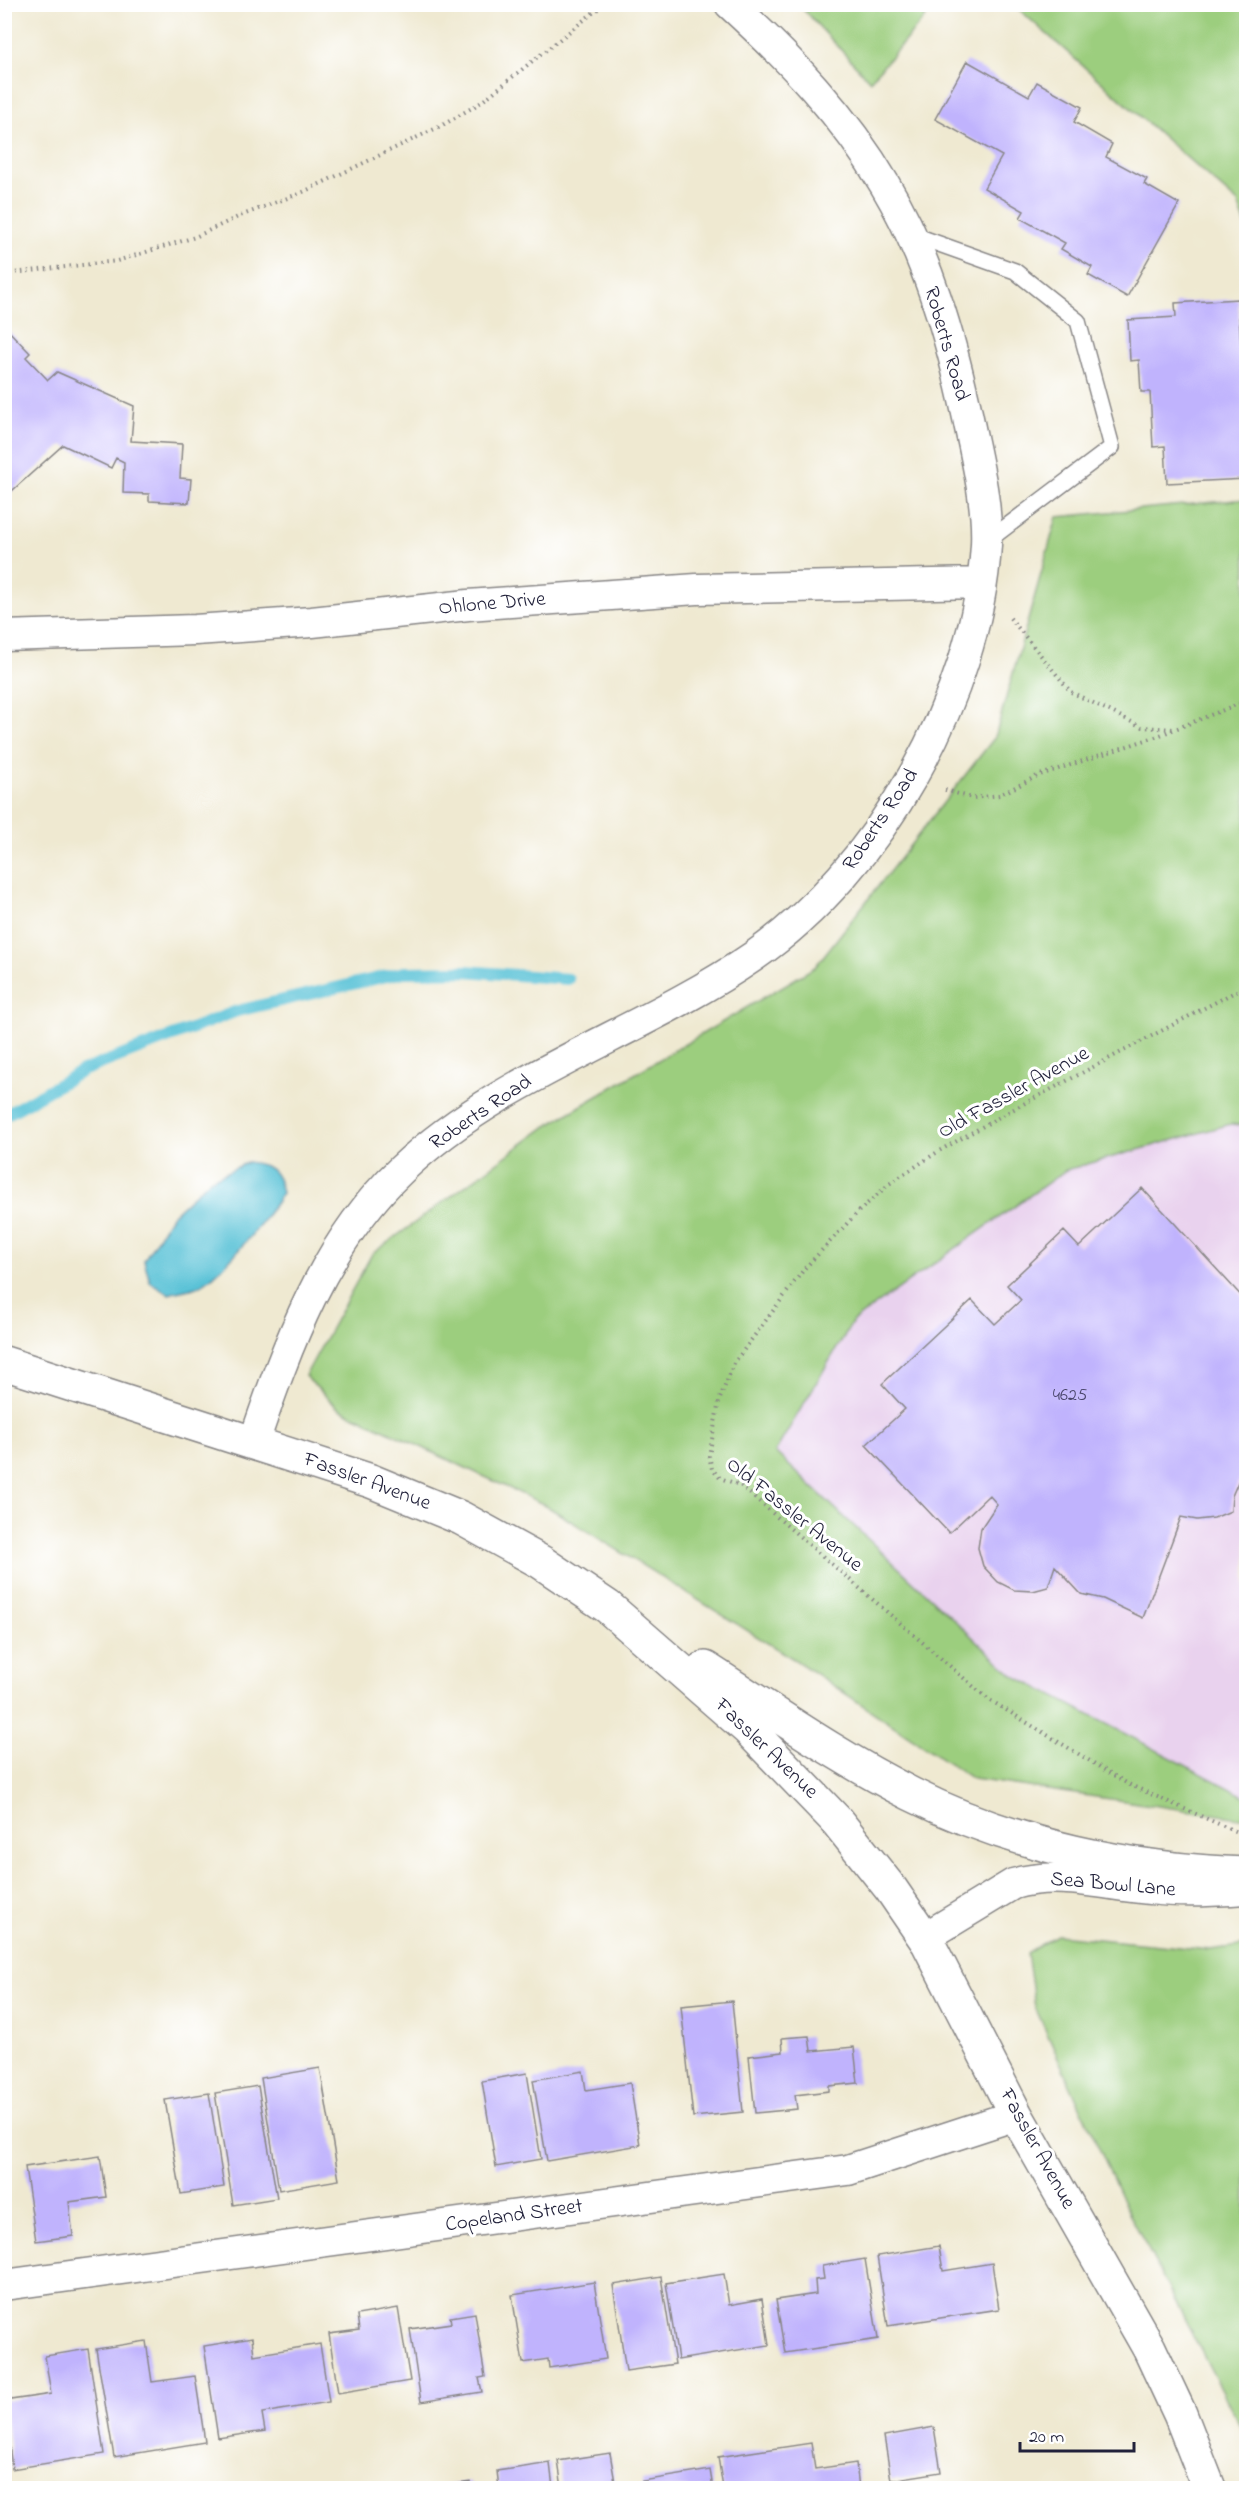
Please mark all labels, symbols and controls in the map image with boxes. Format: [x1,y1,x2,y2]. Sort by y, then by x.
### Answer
street label: Roberts Road [915,283,977,405]
street label: Ohlone Drive [437,584,547,624]
street label: Roberts Road [836,763,926,877]
street label: Old Fassler Avenue [933,1039,1095,1147]
street label: Roberts Road [424,1068,538,1158]
house number: 4625 [1053,1383,1087,1409]
street label: Fassler Avenue [298,1445,436,1519]
street label: Old Fassler Avenue [719,1450,869,1580]
street label: Fassler Avenue [707,1691,825,1807]
street label: Sea Bowl Lane [1049,1865,1177,1905]
street label: Fassler Avenue [991,2082,1083,2215]
street label: Copeland Street [443,2192,585,2240]
scale bar [1020,2415,1134,2453]
text: 20 m [1029,2425,1064,2451]

